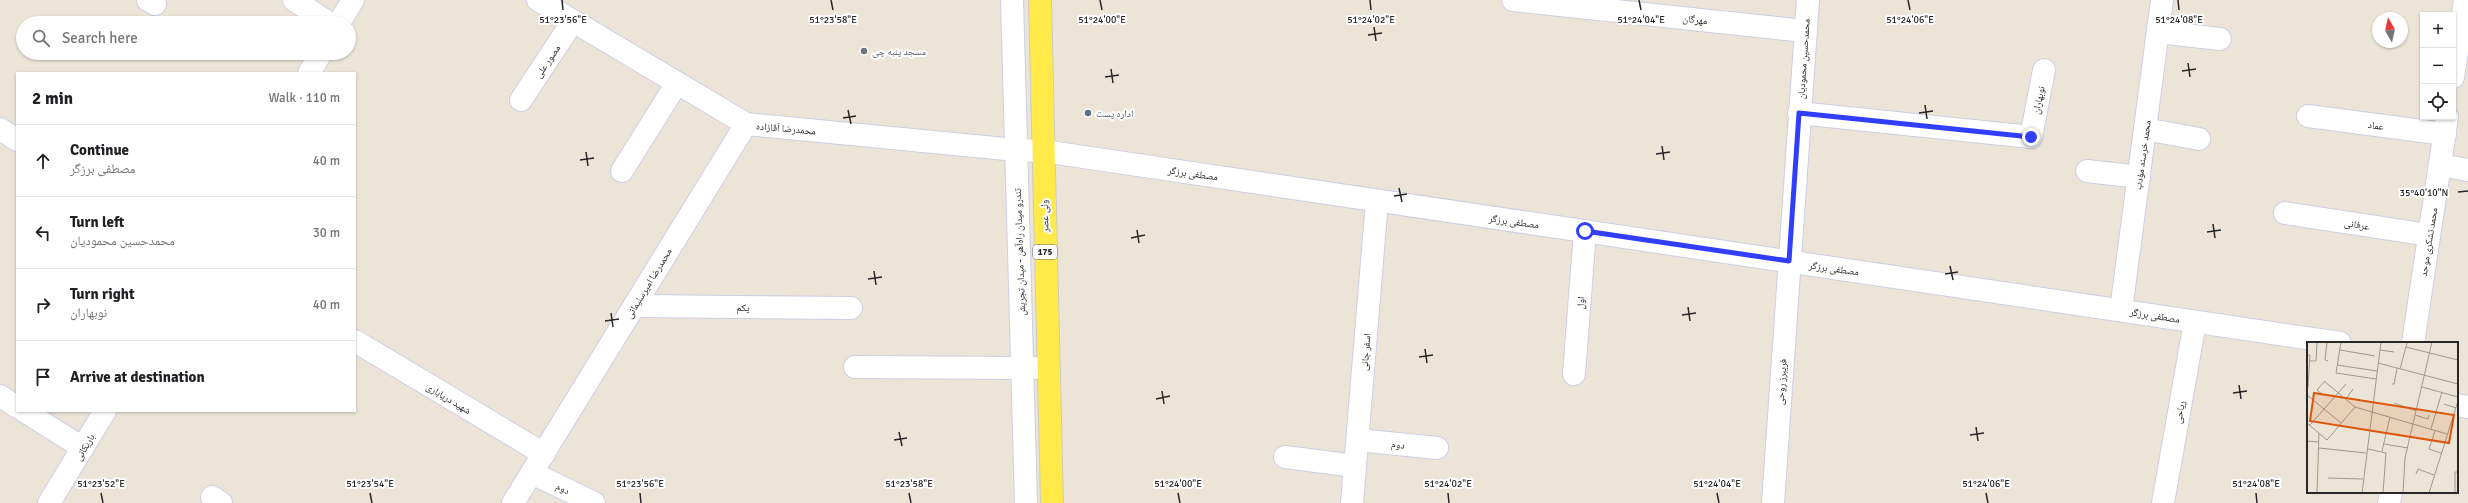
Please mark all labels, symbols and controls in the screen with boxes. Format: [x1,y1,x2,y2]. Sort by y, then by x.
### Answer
north arrow [2372,12,2408,48]
map controls [2420,12,2456,120]
button: + [2420,12,2456,48]
street label: مهرگان [1682,13,1708,27]
text: 51°23'56"E [539,14,587,26]
text: 51°23'58"E [809,14,857,26]
text: 51°24'00"E [1078,14,1126,26]
text: 51°24'02"E [1347,14,1395,26]
text: 51°24'04"E [1617,14,1665,26]
text: 51°24'06"E [1886,14,1934,26]
text: 51°24'08"E [2155,14,2203,26]
search box [16,16,356,60]
street label: محمدحسین محمودیان [1795,18,1813,100]
icon: search [30,27,52,49]
text: Search here [62,29,138,47]
street label: مصور علی [532,42,564,80]
marker: مسجد پنبه چی [859,46,869,56]
place label: مسجد پنبه چی [872,46,926,58]
button: − [2420,48,2456,84]
button: locate [2420,84,2456,120]
street label: نوبهاران [2030,85,2048,115]
text: 2 min [32,88,73,109]
text: Walk · 110 m [269,90,340,106]
marker: اداره پست [1083,108,1093,118]
place label: اداره پست [1096,108,1133,120]
street label: محمد خرسند مؤدب [2132,119,2154,191]
street label: عماد [2367,119,2385,133]
street label: محمدرضا آقازاده [755,120,817,138]
route end [2022,128,2040,146]
text: Continue [70,141,129,159]
icon: ahead [32,150,54,172]
text: 40 m [313,153,340,169]
text: مصطفی برزگر [70,161,136,177]
street label: مصطفی برزگر [1166,164,1219,184]
text: 35°40'10"N [2400,187,2448,199]
street label: تندرو میدان راه‌آهن - میدان تجریش [1012,188,1028,316]
street label: ولی عصر [1038,199,1052,234]
street label: محمد تشکری موحد [2418,206,2440,278]
street label: مصطفی برزگر [1487,212,1540,232]
text: Turn left [70,213,124,231]
street label: عرفانی [2343,217,2370,233]
icon: left [32,222,54,244]
route start [1576,222,1594,240]
text: 30 m [313,225,340,241]
text: محمدحسین محمودیان [70,233,175,249]
road number: 175 [1033,245,1057,259]
street label: محمدرضا امیرسلیمانی [623,246,675,321]
street label: مصطفی برزگر [1807,259,1860,279]
text: Turn right [70,285,135,303]
icon: right [32,294,54,316]
street label: اول [1575,296,1587,310]
text: 40 m [313,297,340,313]
street label: یکم [736,302,750,315]
text: نوبهاران [70,305,107,321]
street label: مصطفی برزگر [2128,306,2181,326]
street label: اسفر جانی [1358,333,1374,371]
inset map [2307,342,2458,493]
street label: فریبرز روحی [1774,358,1790,406]
icon: arrive [32,366,54,388]
text: Arrive at destination [70,368,205,386]
street label: شهید دریاباری [424,381,473,417]
street label: ریاحی [2172,400,2188,425]
street label: باریکانی [72,432,98,463]
street label: دوم [1390,438,1405,453]
text: 51°23'52"E [77,478,125,490]
text: 51°23'54"E [346,478,394,490]
text: 51°23'56"E [616,478,664,490]
text: 51°23'58"E [885,478,933,490]
text: 51°24'00"E [1154,478,1202,490]
text: 51°24'02"E [1424,478,1472,490]
text: 51°24'04"E [1693,478,1741,490]
text: 51°24'06"E [1962,478,2010,490]
text: 51°24'08"E [2232,478,2280,490]
street label: دوم [553,480,571,498]

